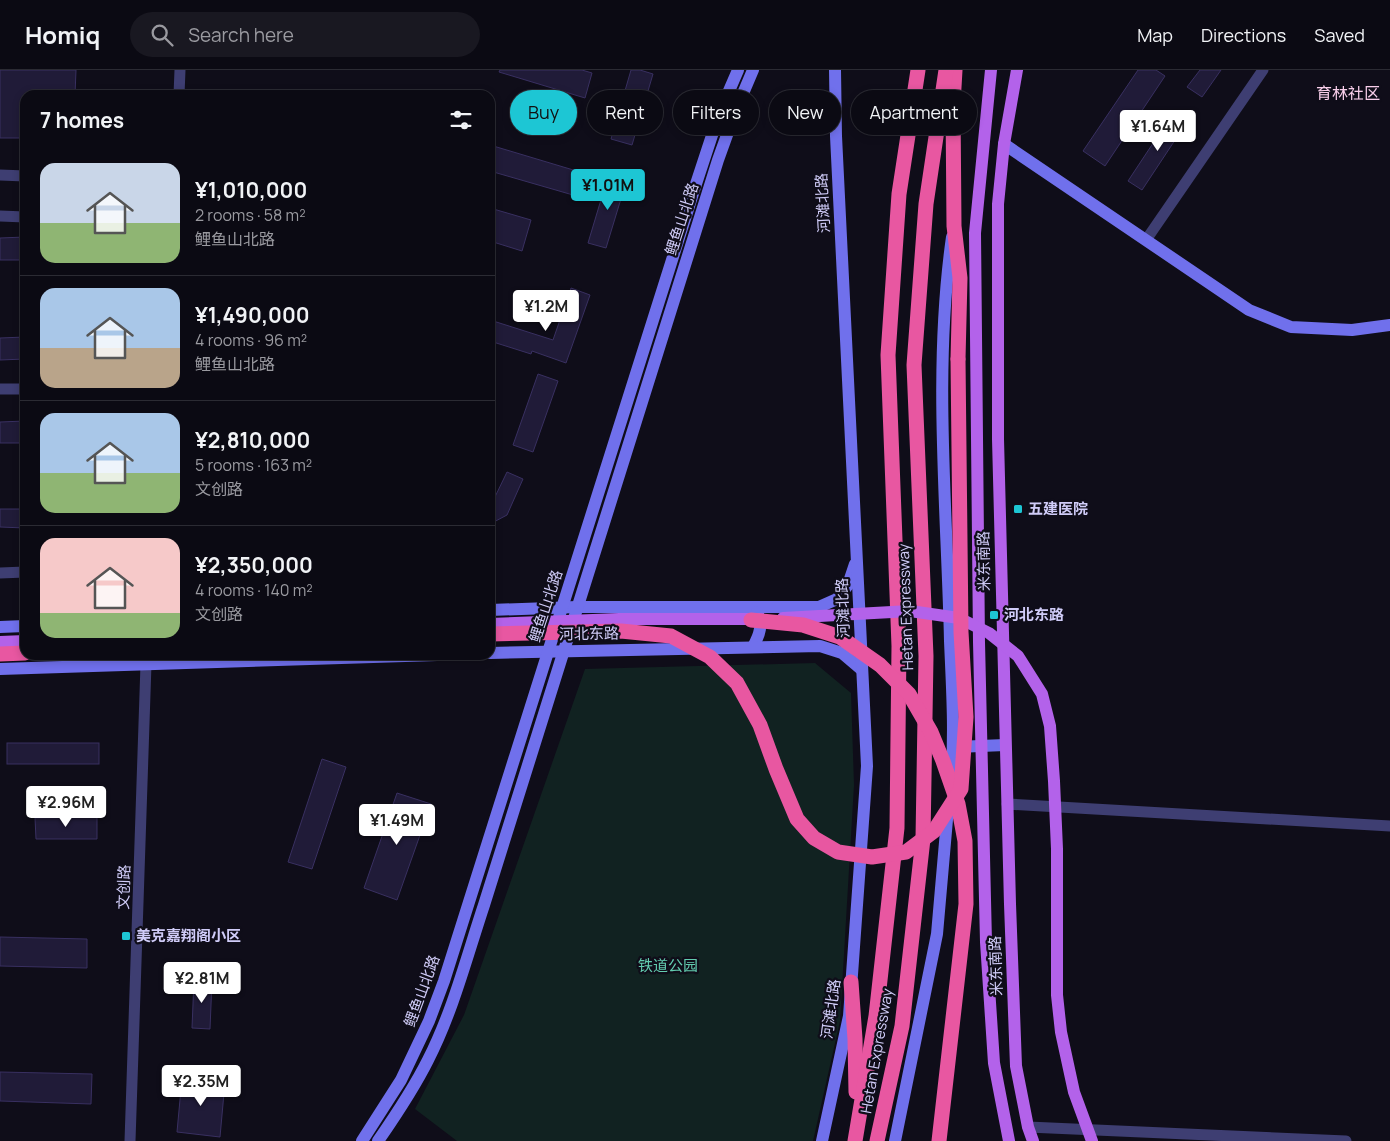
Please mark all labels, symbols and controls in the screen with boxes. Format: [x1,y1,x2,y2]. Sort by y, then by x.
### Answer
search box [130,12,480,57]
text: Homiq [25,18,100,51]
icon: search [148,21,176,49]
text: Search here [188,22,294,48]
text: Map [1137,23,1173,47]
text: Directions [1201,23,1286,47]
text: Saved [1314,23,1365,47]
district label: 育林社区 [1316,82,1380,104]
chip: Buy [510,90,577,135]
chip: Rent [587,90,663,135]
chip: Filters [673,90,759,135]
chip: New [769,90,841,135]
chip: Apartment [851,90,977,135]
text: 7 homes [40,106,124,134]
icon: filters [447,106,475,134]
pin: ¥1.64M [1117,109,1199,152]
text: ¥1.64M [1131,115,1185,137]
pin: ¥1.01M [567,168,649,211]
street label: 河滩北路 [810,173,835,234]
text: ¥1.01M [582,174,634,196]
text: ¥1,010,000 [195,176,307,204]
street label: 鲤鱼山北路 [660,180,703,258]
icon: home [80,183,140,243]
text: 2 rooms · 58 m² [195,204,306,226]
text: 鲤鱼山北路 [195,228,275,250]
pin: ¥1.2M [511,290,581,332]
text: ¥1.2M [524,295,568,317]
text: ¥1,490,000 [195,301,310,329]
icon: home [80,308,140,368]
text: 4 rooms · 96 m² [195,329,307,351]
text: 鲤鱼山北路 [195,353,275,375]
text: ¥2,810,000 [195,426,310,454]
icon: home [80,433,140,493]
text: 5 rooms · 163 m² [195,454,312,476]
text: 文创路 [195,478,243,500]
place label: 五建医院 [1028,498,1088,519]
marker: 五建医院 [1012,503,1024,515]
street label: 米东南路 [972,531,995,591]
street label: Hetan Expressway [893,543,918,671]
text: ¥2,350,000 [195,551,313,579]
icon: home [80,558,140,618]
street label: 鲤鱼山北路 [524,567,567,645]
street label: 河滩北路 [831,578,854,638]
text: 4 rooms · 140 m² [195,579,313,601]
text: 文创路 [195,603,243,625]
place label: 河北东路 [1004,604,1064,625]
marker: 河北东路 [988,609,1000,621]
street label: 河北东路 [559,622,619,645]
pin: ¥2.96M [25,786,107,828]
text: ¥2.96M [37,791,95,813]
pin: ¥1.49M [356,804,438,846]
text: ¥1.49M [370,809,424,831]
street label: 文创路 [112,864,135,910]
place label: 美克嘉翔阁小区 [136,925,241,946]
marker: 美克嘉翔阁小区 [120,930,132,942]
street label: 米东南路 [984,936,1007,996]
street label: 鲤鱼山北路 [399,952,444,1030]
park label: 铁道公园 [638,955,698,976]
pin: ¥2.81M [161,962,243,1004]
text: ¥2.81M [175,967,229,989]
street label: 河滩北路 [816,978,845,1040]
street label: Hetan Expressway [855,986,898,1115]
pin: ¥2.35M [160,1064,242,1107]
text: ¥2.35M [173,1070,229,1092]

